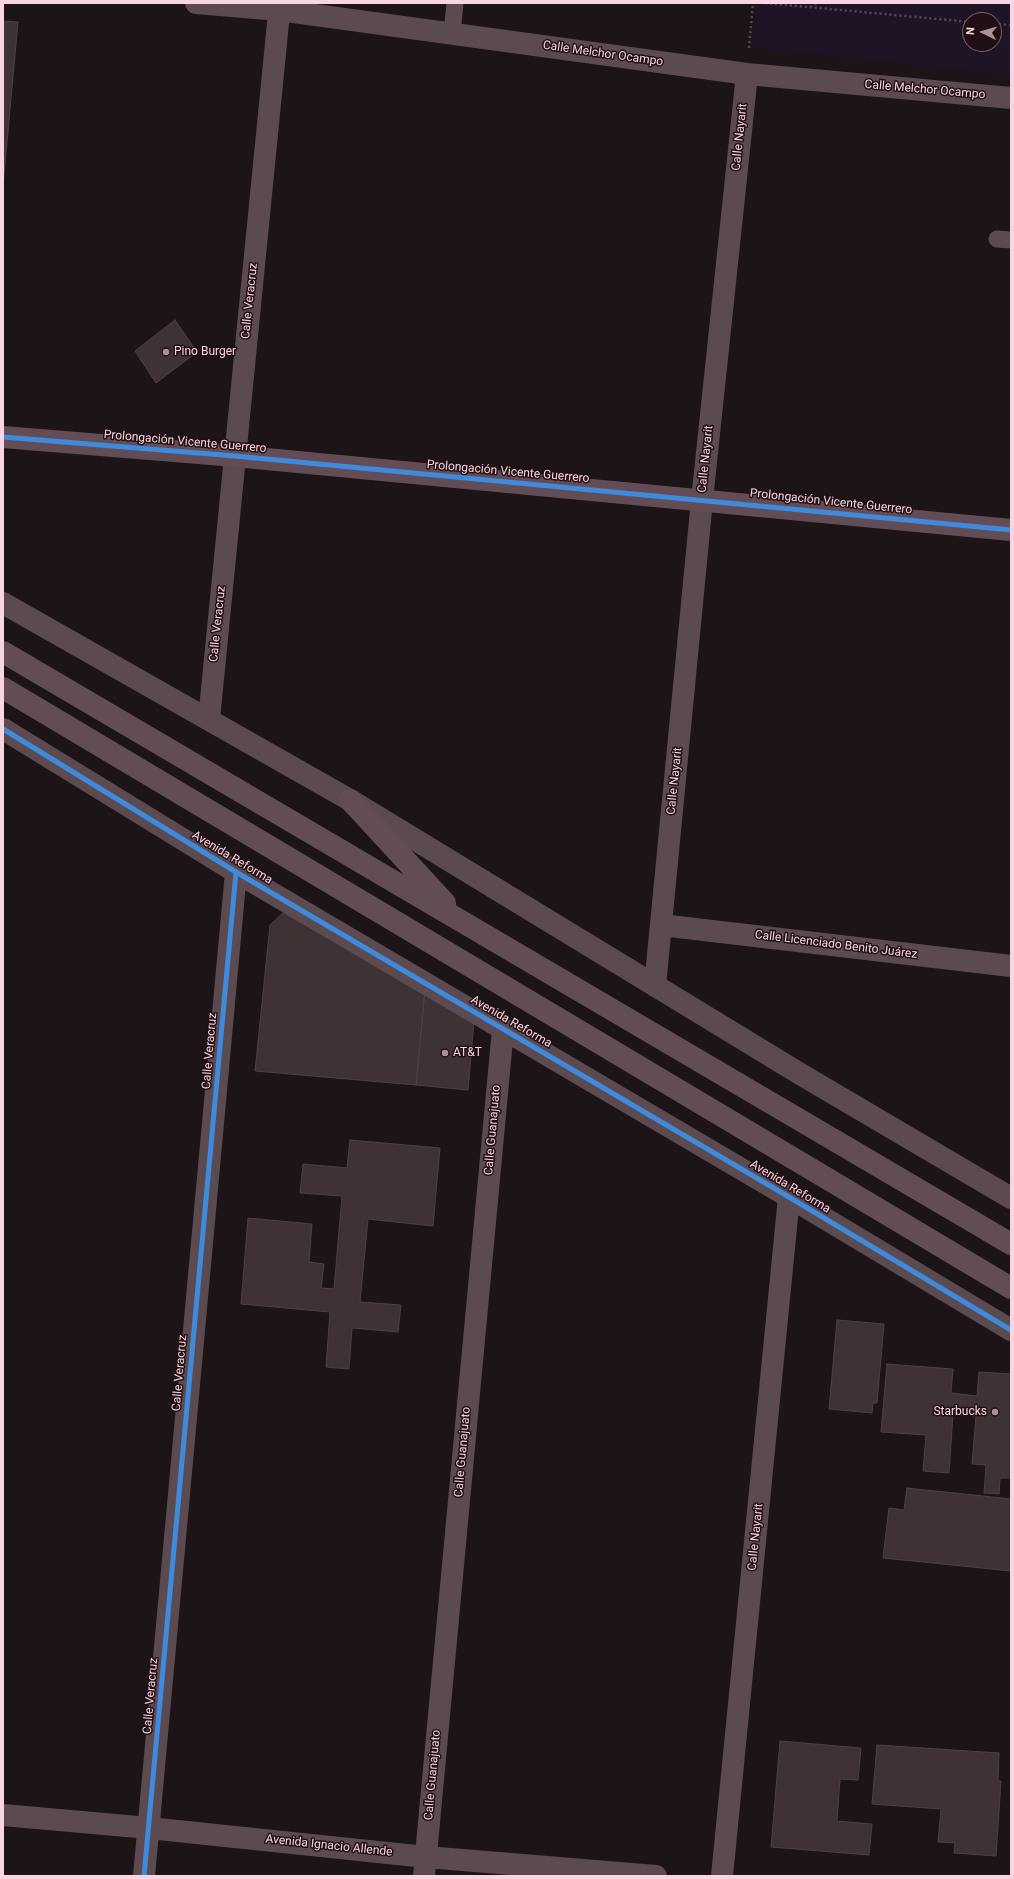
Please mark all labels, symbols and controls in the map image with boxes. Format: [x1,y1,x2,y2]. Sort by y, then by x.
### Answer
north arrow [962,12,1002,52]
text: N [964,27,977,35]
street label: Calle Melchor Ocampo [542,38,664,70]
street label: Calle Melchor Ocampo [864,78,986,102]
street label: Calle Nayarit [729,103,751,171]
street label: Calle Veracruz [239,262,261,340]
place label: Pino Burger [174,345,236,359]
marker: Pino Burger [161,347,171,357]
street label: Calle Nayarit [695,425,717,493]
street label: Prolongación Vicente Guerrero [103,428,267,456]
street label: Prolongación Vicente Guerrero [426,458,590,486]
street label: Prolongación Vicente Guerrero [749,486,913,518]
street label: Calle Veracruz [207,585,229,663]
street label: Calle Nayarit [664,747,686,815]
street label: Avenida Reforma [189,828,275,888]
street label: Calle Licenciado Benito Juárez [754,928,918,962]
street label: Avenida Reforma [468,993,554,1051]
street label: Calle Veracruz [199,1012,221,1090]
place label: AT&T [453,1046,482,1060]
marker: AT&T [440,1048,450,1058]
street label: Calle Guanajuato [482,1084,504,1176]
street label: Avenida Reforma [747,1157,833,1217]
street label: Calle Veracruz [169,1334,191,1412]
place label: Starbucks [933,1405,987,1419]
street label: Calle Guanajuato [452,1406,474,1498]
marker: Starbucks [990,1407,1000,1417]
street label: Calle Nayarit [745,1503,767,1571]
street label: Calle Veracruz [140,1657,162,1735]
street label: Calle Guanajuato [422,1729,444,1821]
street label: Avenida Ignacio Allende [265,1832,393,1860]

